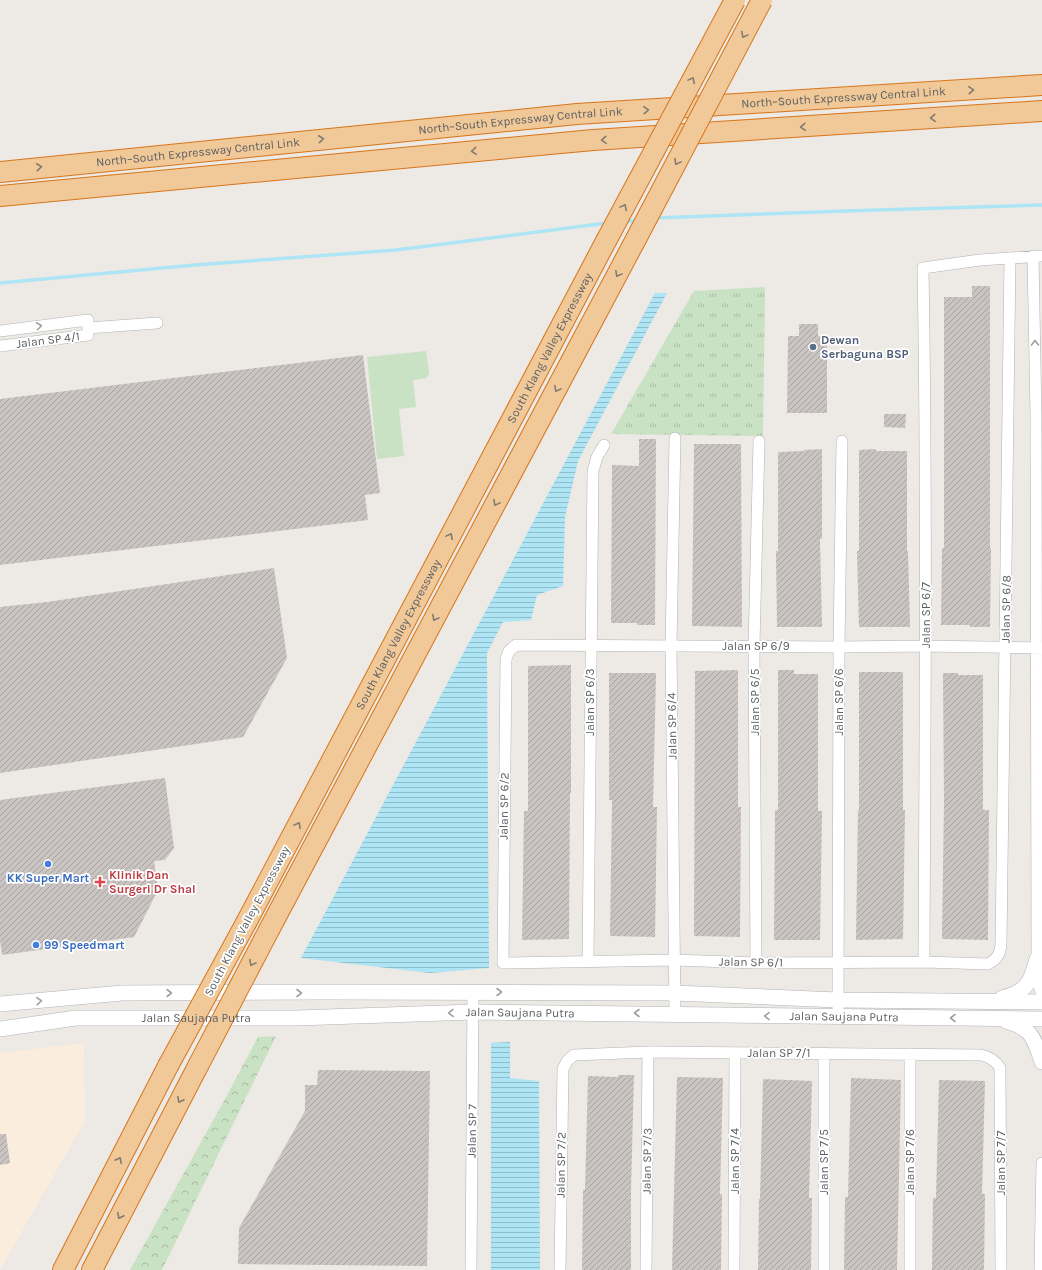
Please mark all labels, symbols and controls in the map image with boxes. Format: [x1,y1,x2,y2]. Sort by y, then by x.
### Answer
one-way arrow [741,30,749,38]
one-way arrow [688,77,695,84]
street label: North–South Expressway Central Link [741,84,946,111]
one-way arrow [968,85,974,94]
street label: North–South Expressway Central Link [418,104,623,137]
one-way arrow [643,105,649,114]
one-way arrow [930,114,936,123]
one-way arrow [800,122,807,131]
street label: North–South Expressway Central Link [95,135,301,169]
one-way arrow [318,135,324,144]
one-way arrow [601,135,607,144]
one-way arrow [471,147,477,156]
one-way arrow [674,158,682,165]
one-way arrow [36,163,42,172]
one-way arrow [619,203,627,211]
street label: South Klang Valley Expressway [504,270,595,426]
one-way arrow [615,270,623,277]
one-way arrow [36,322,42,331]
street label: Jalan SP 4/1 [15,329,81,351]
place label: Dewan Serbaguna BSP [821,333,909,361]
one-way arrow [1030,340,1039,346]
marker: Dewan Serbaguna BSP [808,342,818,352]
one-way arrow [554,384,562,392]
one-way arrow [493,499,501,507]
one-way arrow [445,533,453,541]
street label: South Klang Valley Expressway [353,556,444,712]
street label: Jalan SP 6/8 [998,575,1014,643]
street label: Jalan SP 6/7 [919,582,933,648]
one-way arrow [432,614,440,621]
street label: Jalan SP 6/9 [722,639,790,653]
street label: Jalan SP 6/3 [583,668,597,736]
street label: Jalan SP 6/5 [748,668,762,736]
street label: Jalan SP 6/6 [832,668,846,736]
street label: Jalan SP 6/4 [664,692,680,760]
street label: Jalan SP 6/2 [496,772,512,840]
one-way arrow [293,822,301,829]
street label: South Klang Valley Expressway [201,843,293,998]
marker: KK Super Mart [43,859,53,869]
place label: Klinik Dan Surgeri Dr Shal [109,868,196,896]
place label: KK Super Mart [7,871,89,885]
marker: Klinik Dan Surgeri Dr Shal [94,876,106,888]
place label: 99 Speedmart [44,938,125,952]
marker: 99 Speedmart [31,940,41,950]
street label: Jalan SP 6/1 [719,954,783,970]
one-way arrow [249,958,256,966]
one-way arrow [496,988,502,996]
one-way arrow [166,989,172,997]
one-way arrow [296,989,302,997]
one-way arrow [36,996,42,1005]
street label: Jalan Saujana Putra [465,1005,575,1020]
one-way arrow [448,1009,454,1017]
one-way arrow [634,1009,640,1017]
street label: Jalan Saujana Putra [789,1009,899,1024]
street label: Jalan Saujana Putra [142,1011,251,1025]
one-way arrow [764,1012,770,1020]
one-way arrow [950,1014,956,1022]
street label: Jalan SP 7/1 [747,1046,811,1060]
one-way arrow [177,1096,184,1103]
street label: Jalan SP 7 [465,1104,479,1158]
street label: Jalan SP 7/3 [639,1128,655,1194]
street label: Jalan SP 7/4 [728,1128,742,1194]
street label: Jalan SP 7/5 [817,1129,831,1195]
street label: Jalan SP 7/6 [903,1129,917,1195]
street label: Jalan SP 7/7 [994,1130,1008,1195]
street label: Jalan SP 7/2 [553,1132,569,1198]
one-way arrow [114,1157,122,1165]
one-way arrow [117,1211,125,1219]

